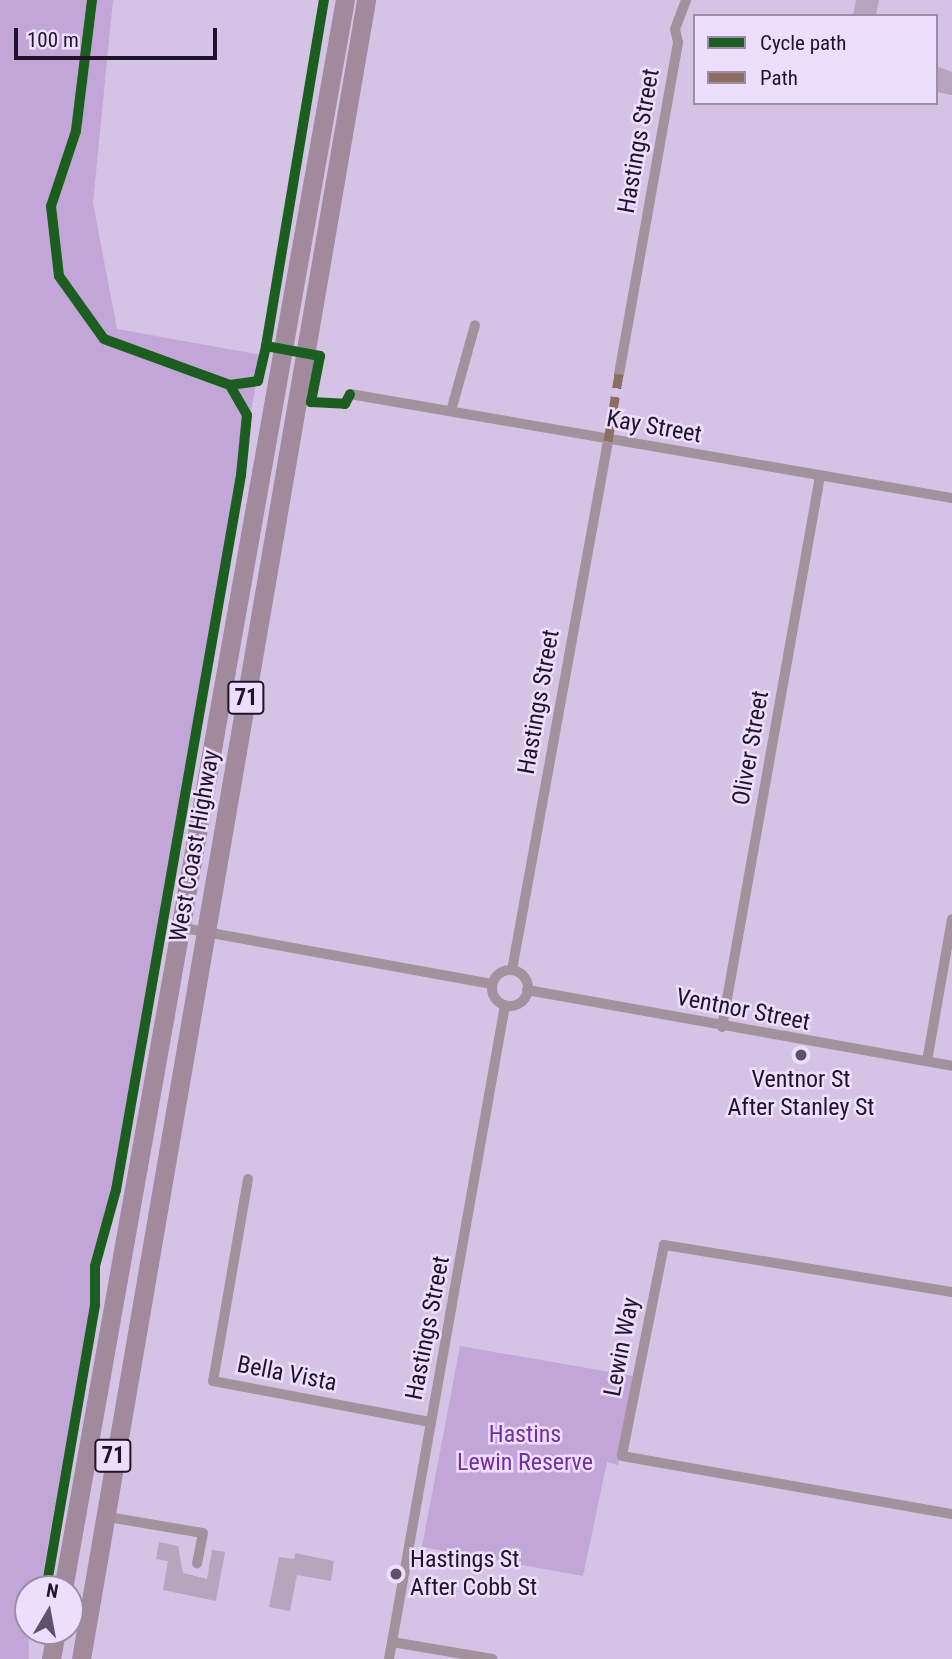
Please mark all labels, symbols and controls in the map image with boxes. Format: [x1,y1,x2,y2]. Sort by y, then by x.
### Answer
scale bar [18,14,220,58]
legend [693,14,938,105]
text: 100 m [27,28,79,52]
text: Cycle path [760,31,846,55]
text: Path [760,66,798,90]
street label: Hastings Street [612,67,666,215]
street label: Kay Street [604,404,704,450]
street label: Hastings Street [512,628,566,776]
road number: 71 [227,678,265,718]
street label: Oliver Street [727,688,775,808]
street label: West Coast Highway [164,748,226,944]
street label: Ventnor Street [674,983,812,1037]
marker: Ventnor St After Stanley St [793,1047,809,1063]
place label: Ventnor St After Stanley St [728,1066,874,1122]
street label: Hastings Street [400,1254,456,1402]
street label: Lewin Way [598,1295,646,1399]
street label: Bella Vista [235,1350,339,1398]
park label: Hastins Lewin Reserve [457,1421,593,1477]
road number: 71 [94,1436,132,1476]
place label: Hastings St After Cobb St [410,1546,537,1602]
marker: Hastings St After Cobb St [388,1566,404,1582]
north arrow [14,1575,84,1645]
text: N [45,1578,60,1603]

